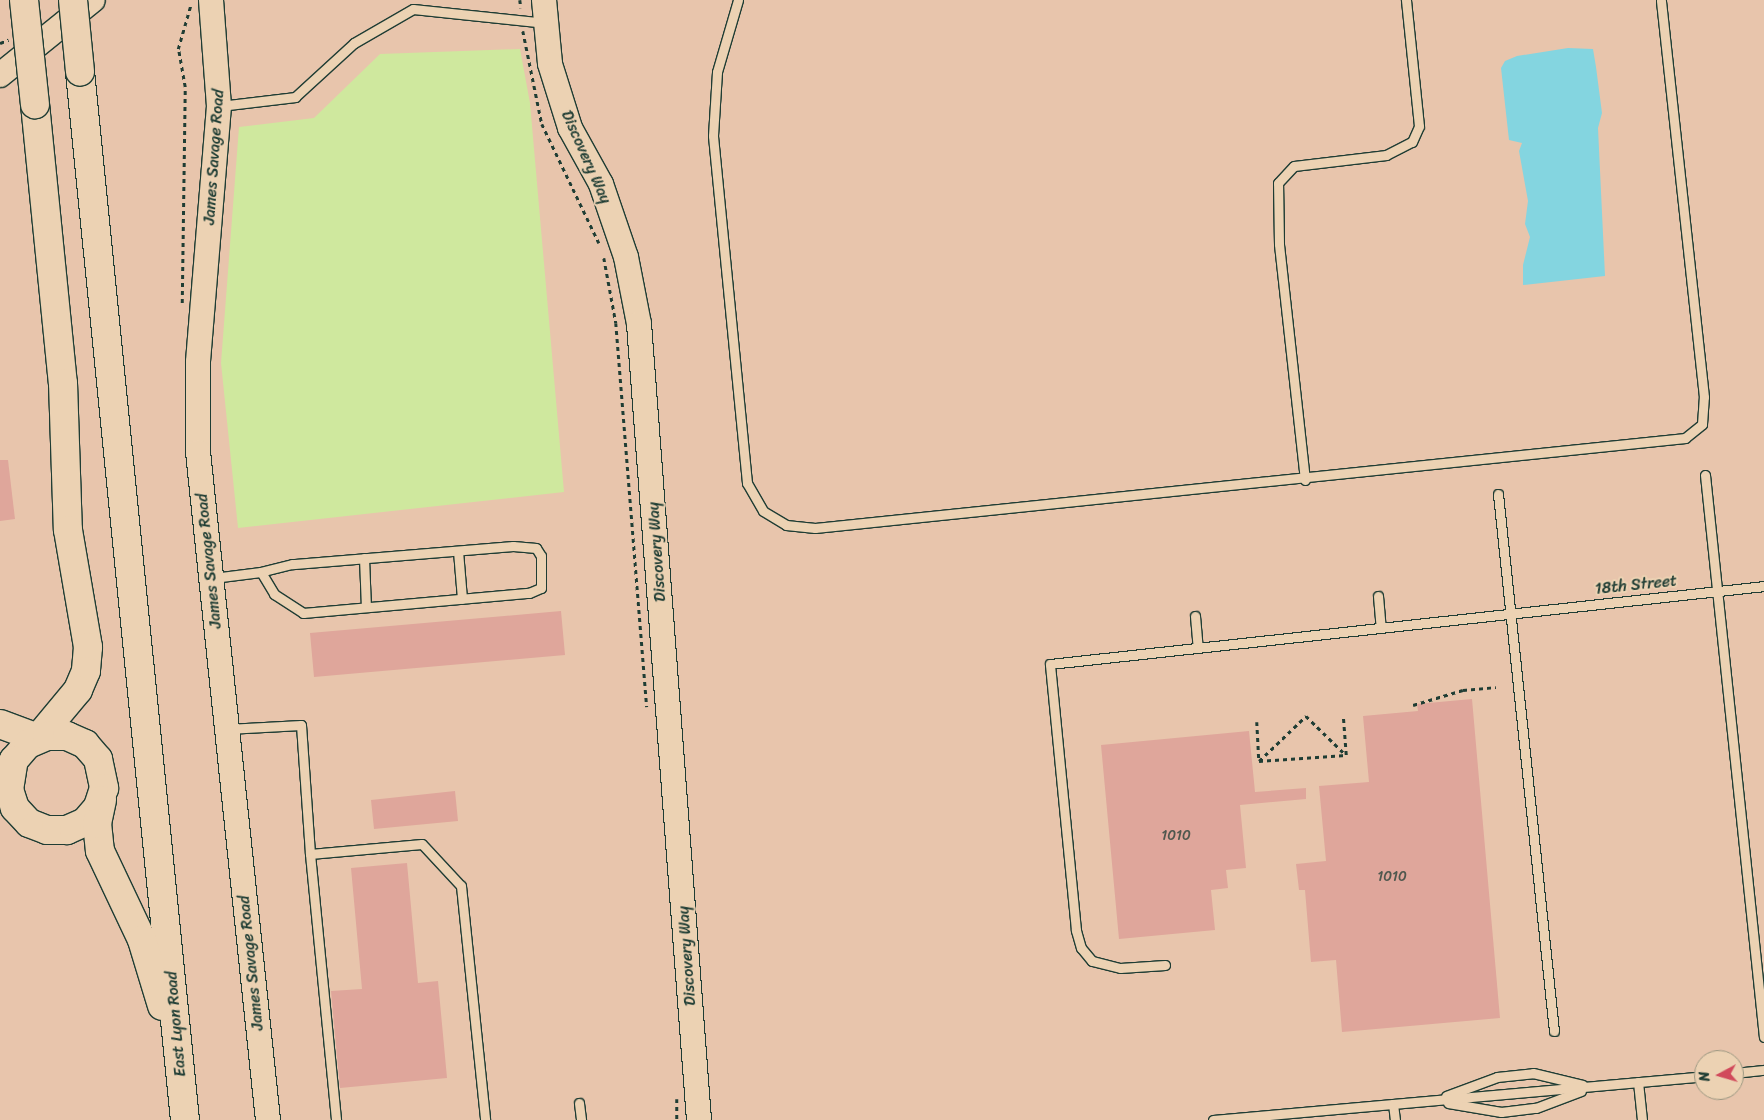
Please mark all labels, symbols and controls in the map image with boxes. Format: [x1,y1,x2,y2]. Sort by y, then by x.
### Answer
street label: James Savage Road [200,89,228,225]
street label: Discovery Way [557,107,615,207]
street label: James Savage Road [192,493,226,629]
street label: Discovery Way [644,501,670,603]
street label: 18th Street [1594,571,1678,599]
house number: 1010 [1161,828,1191,844]
house number: 1010 [1377,869,1407,885]
street label: James Savage Road [234,895,268,1031]
street label: Discovery Way [674,905,700,1007]
street label: East Lyon Road [162,970,190,1078]
north arrow [1694,1050,1744,1100]
text: N [1692,1070,1718,1083]

